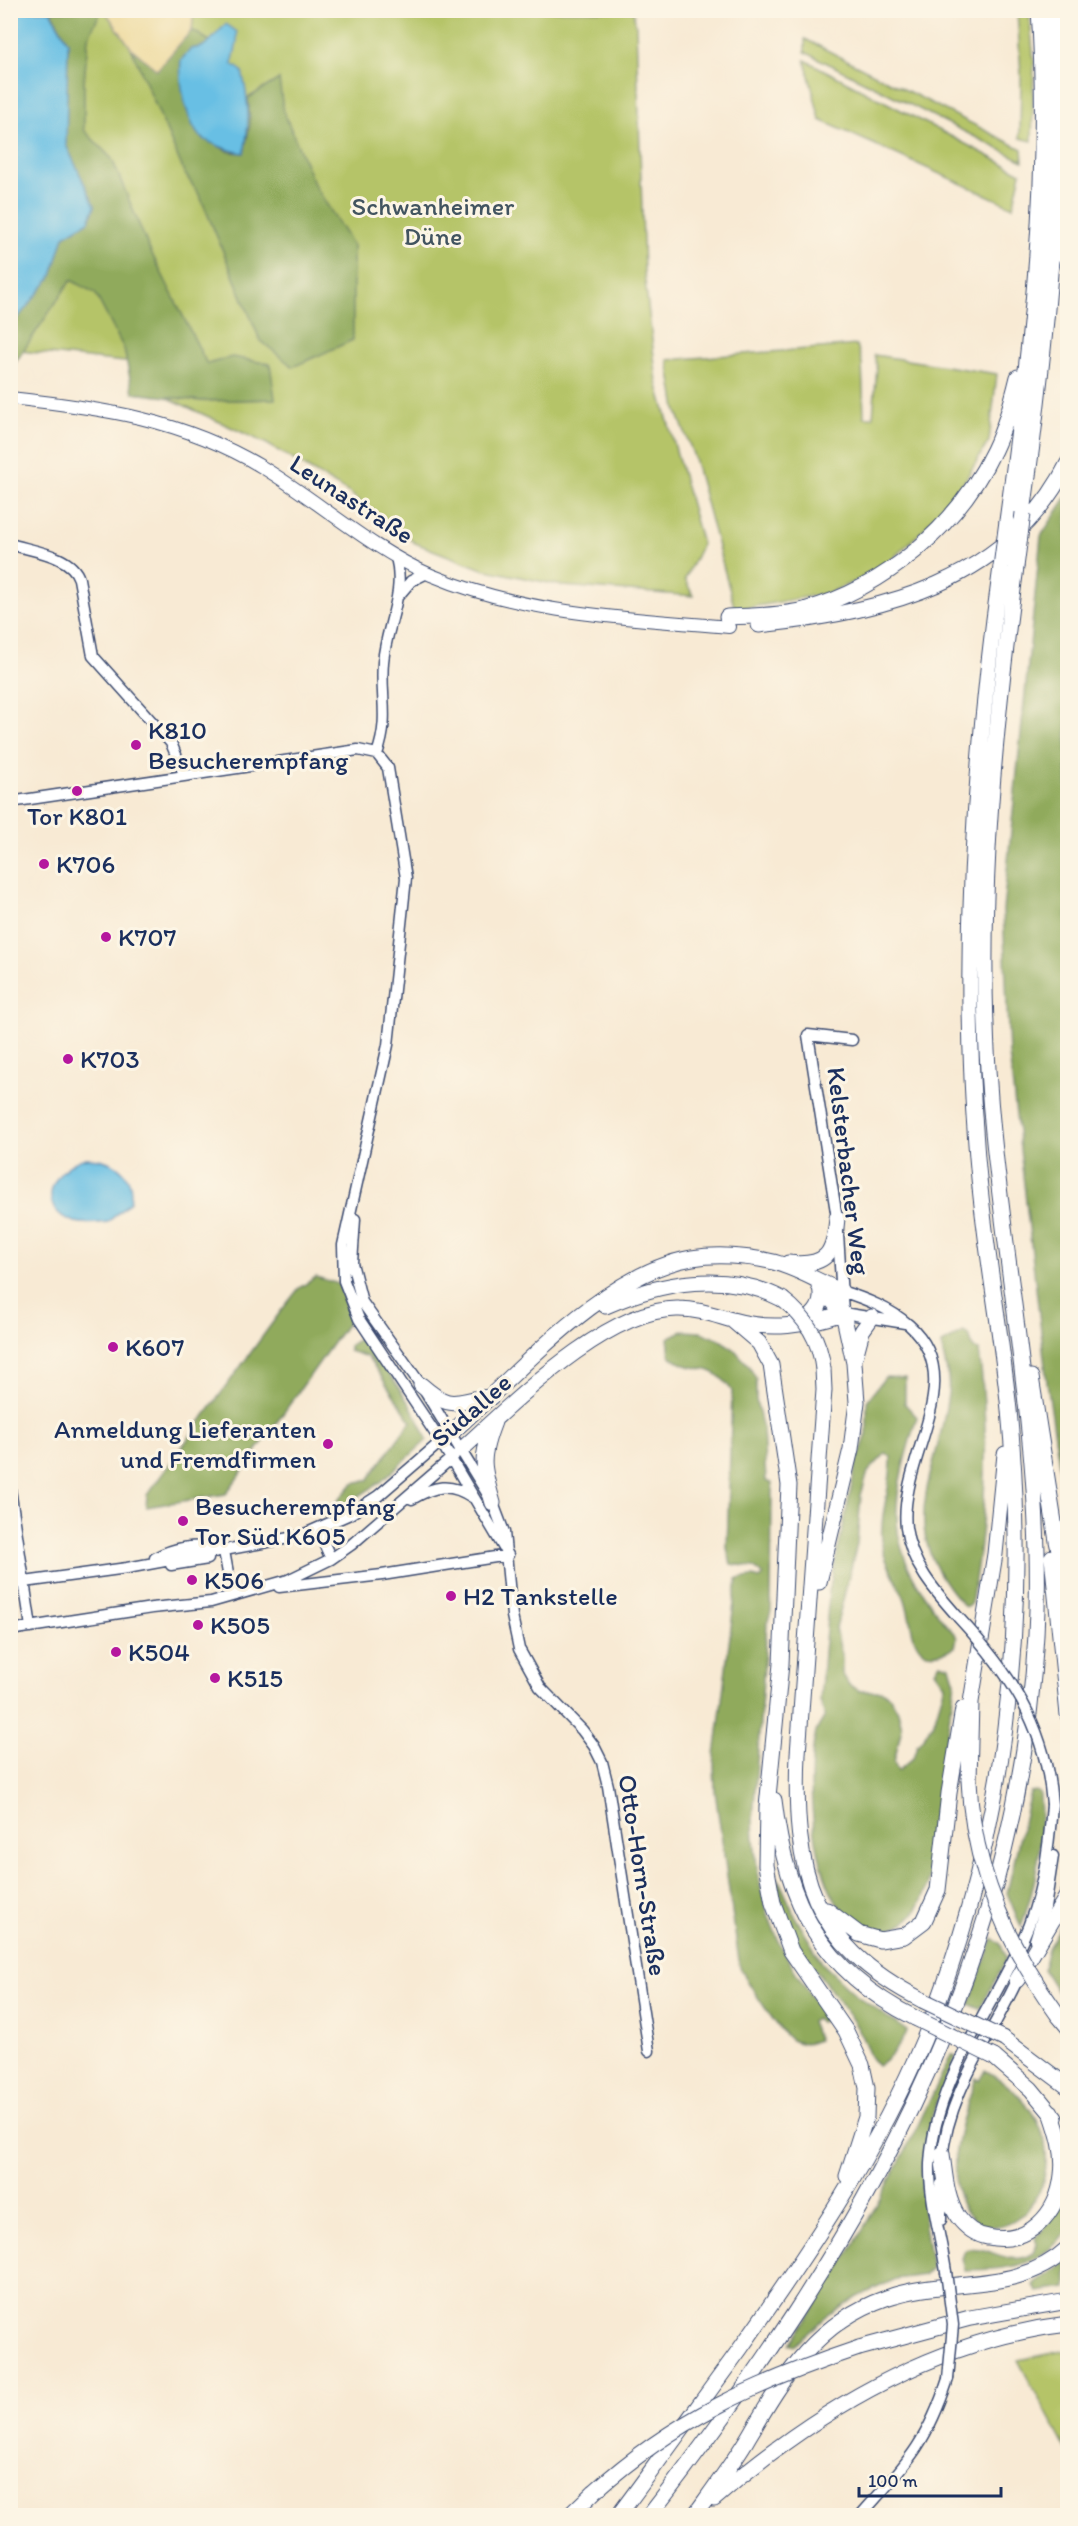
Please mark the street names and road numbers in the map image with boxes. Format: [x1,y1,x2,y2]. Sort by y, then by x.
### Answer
street label: Leunastraße [284,447,420,551]
street label: Kelsterbacher Weg [820,1065,878,1278]
street label: Südallee [424,1366,518,1454]
street label: Otto-Horn-Straße [611,1772,675,1978]

